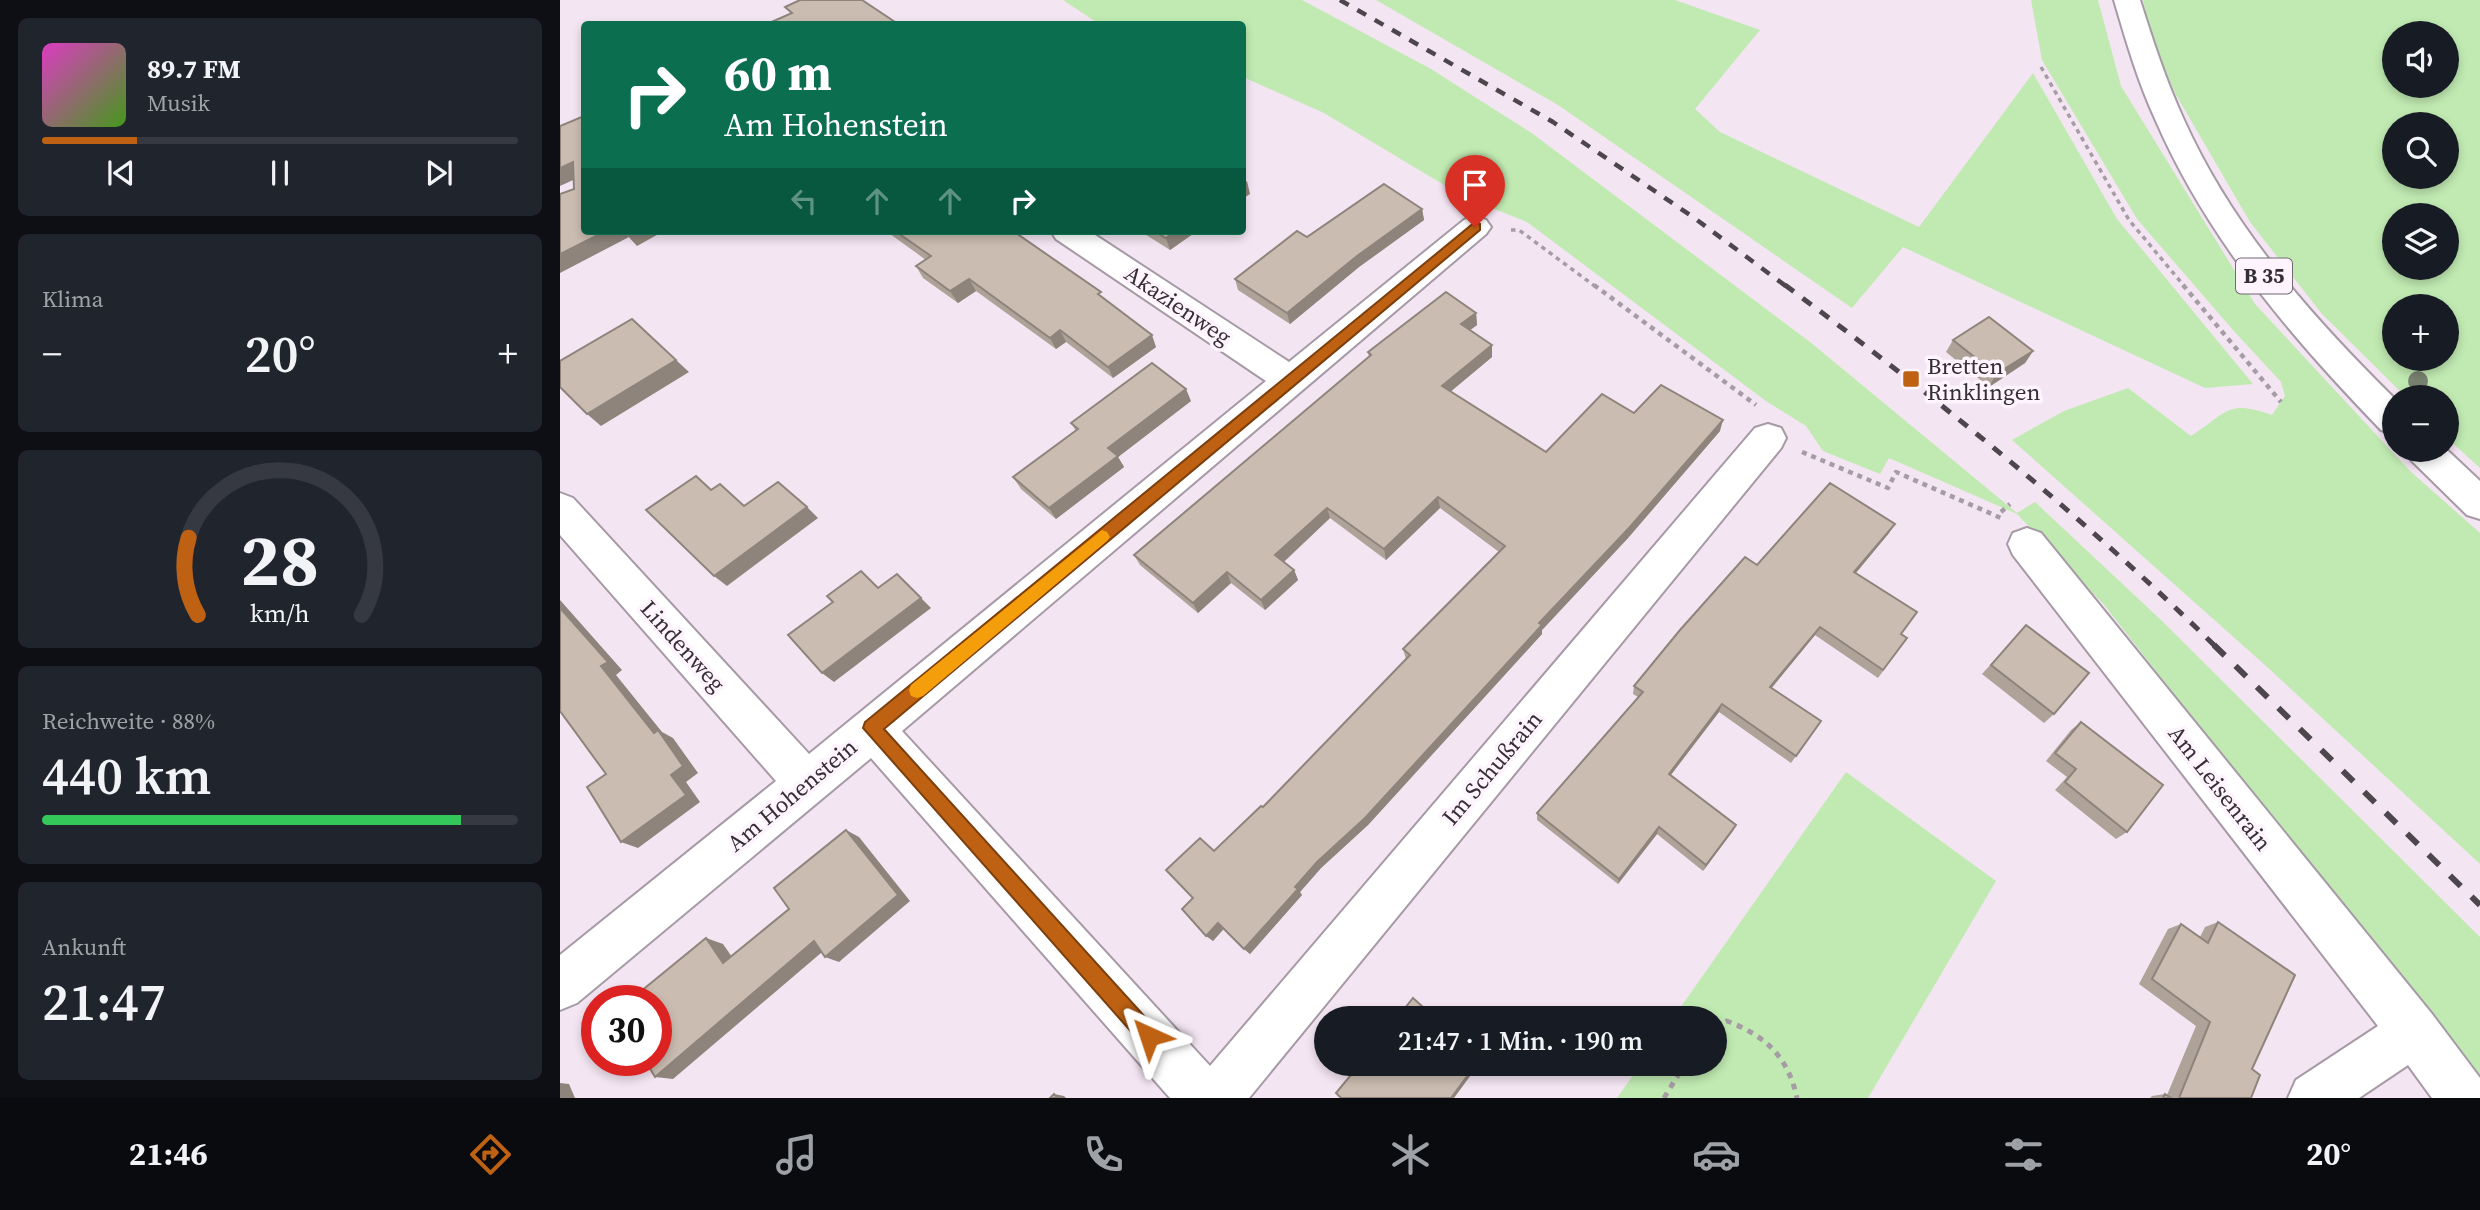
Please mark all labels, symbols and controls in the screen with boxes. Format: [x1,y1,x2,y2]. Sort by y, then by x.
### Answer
map controls [2382,21,2459,462]
button: sound [2382,21,2459,98]
text: 60 m [724,39,832,106]
icon: right [609,49,700,140]
text: 89.7 FM [147,51,241,87]
text: Musik [147,87,210,119]
text: Am Hohenstein [724,103,948,147]
button: search [2382,112,2459,189]
icon: previous [102,154,140,192]
icon: pause [261,154,299,192]
icon: next [420,154,458,192]
pin [1445,155,1505,227]
icon: arrive [1456,166,1494,204]
icon: left [785,182,823,220]
icon: ahead [858,182,896,220]
icon: ahead [931,182,969,220]
icon: right [1004,182,1042,220]
button: layers [2382,203,2459,280]
street label: Akazienweg [1118,257,1238,353]
road number: B 35 [2236,258,2292,294]
text: Klima [42,283,103,315]
button: + [2382,294,2459,371]
text: 20° [244,318,316,389]
text: − [42,328,62,380]
text: + [498,328,518,380]
place label: Bretten Rinklingen [1927,350,2040,408]
marker: Bretten Rinklingen [1901,369,1921,389]
button: − [2382,385,2459,462]
text: 28 [241,510,319,609]
street label: Lindenweg [633,593,733,699]
text: km/h [250,596,310,630]
street label: Im Schußrain [1435,704,1549,832]
text: Reichweite · 88% [42,705,215,737]
street label: Am Leisenrain [2161,719,2279,857]
street label: Am Hohenstein [720,731,864,859]
text: 440 km [42,740,211,811]
text: Ankunft [42,931,126,963]
text: 21:47 [42,966,166,1037]
speed limit sign: 30 [581,985,672,1076]
position arrow [1112,999,1186,1073]
text: 21:47 · 1 Min. · 190 m [1398,1023,1643,1059]
icon: directions [466,1130,515,1179]
icon: music [772,1130,821,1179]
icon: phone [1079,1130,1128,1179]
icon: climate [1386,1130,1435,1179]
icon: car [1692,1130,1741,1179]
icon: filters [1999,1130,2048,1179]
text: 21:46 [129,1132,208,1176]
text: 20° [2306,1132,2351,1176]

